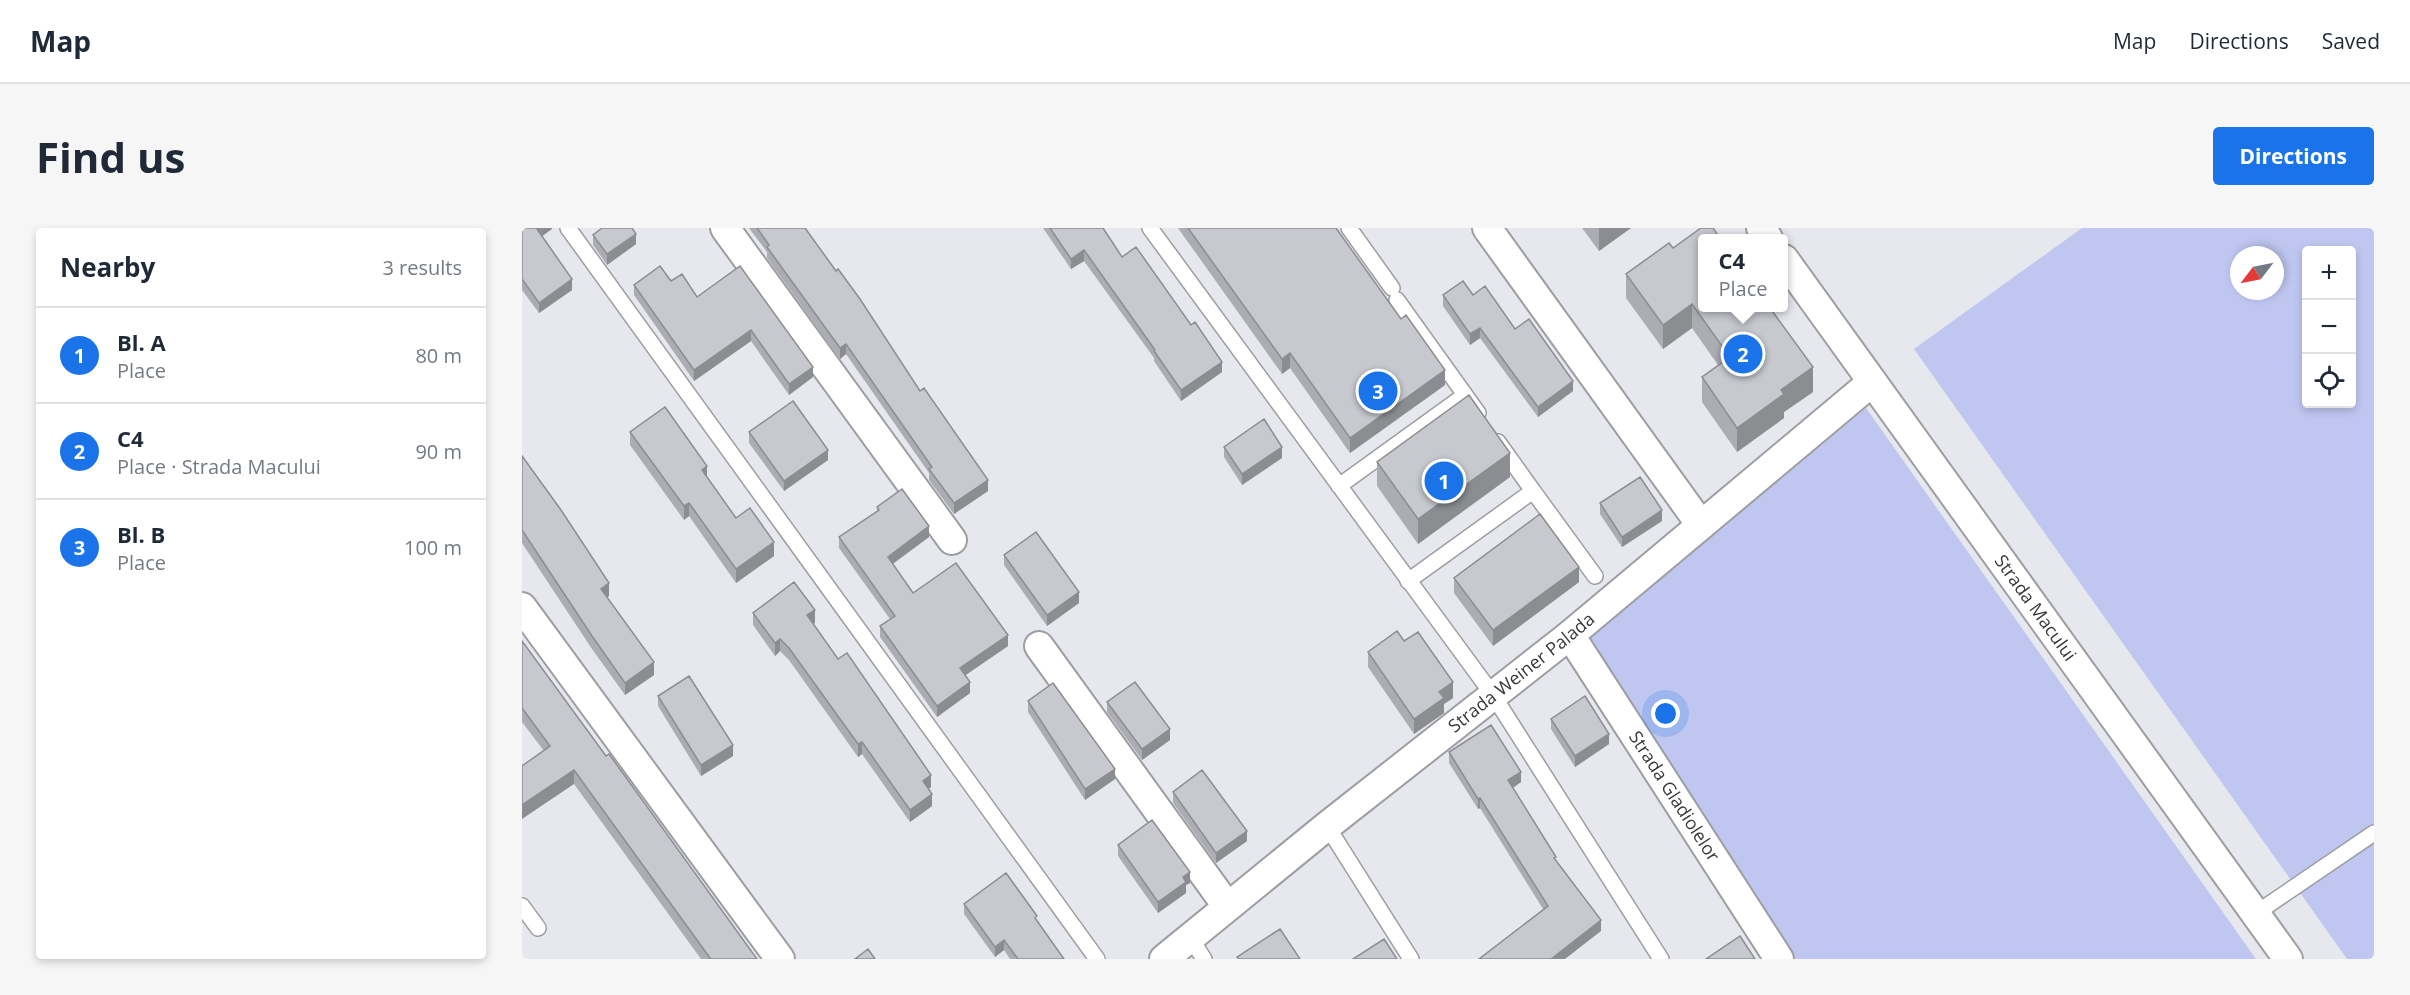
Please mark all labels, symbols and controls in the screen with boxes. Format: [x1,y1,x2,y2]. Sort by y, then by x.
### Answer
text: Map [30,22,91,60]
text: Map [2113,27,2156,55]
text: Directions [2189,27,2289,55]
text: Saved [2322,27,2380,55]
button: Directions [2213,127,2374,185]
text: Find us [36,128,185,185]
popup [1698,234,1788,312]
text: C4 [1718,245,1745,275]
north arrow [2230,246,2284,300]
map controls [2302,246,2356,408]
button: + [2302,246,2356,300]
text: Nearby [60,249,155,285]
text: 3 results [382,254,462,281]
text: Place [1718,275,1768,302]
button: − [2302,300,2356,354]
text: Bl. A [117,327,166,357]
pin: 2 [1724,332,1762,376]
text: 1 [74,342,85,369]
text: 80 m [415,342,462,369]
button: locate [2302,354,2356,408]
text: Place [117,357,166,384]
pin: 3 [1358,368,1398,414]
text: C4 [117,423,144,453]
text: 2 [74,438,85,465]
text: 90 m [415,438,462,465]
text: Place · Strada Macului [117,453,321,480]
pin: 1 [1424,458,1464,504]
text: Bl. B [117,519,165,549]
text: 3 [74,534,85,561]
text: 100 m [404,534,462,561]
text: Place [117,549,166,576]
street label: Strada Macului [1990,549,2082,665]
street label: Strada Weiner Palada [1443,607,1599,737]
your location [1651,699,1680,728]
street label: Strada Gladiolelor [1624,726,1726,866]

